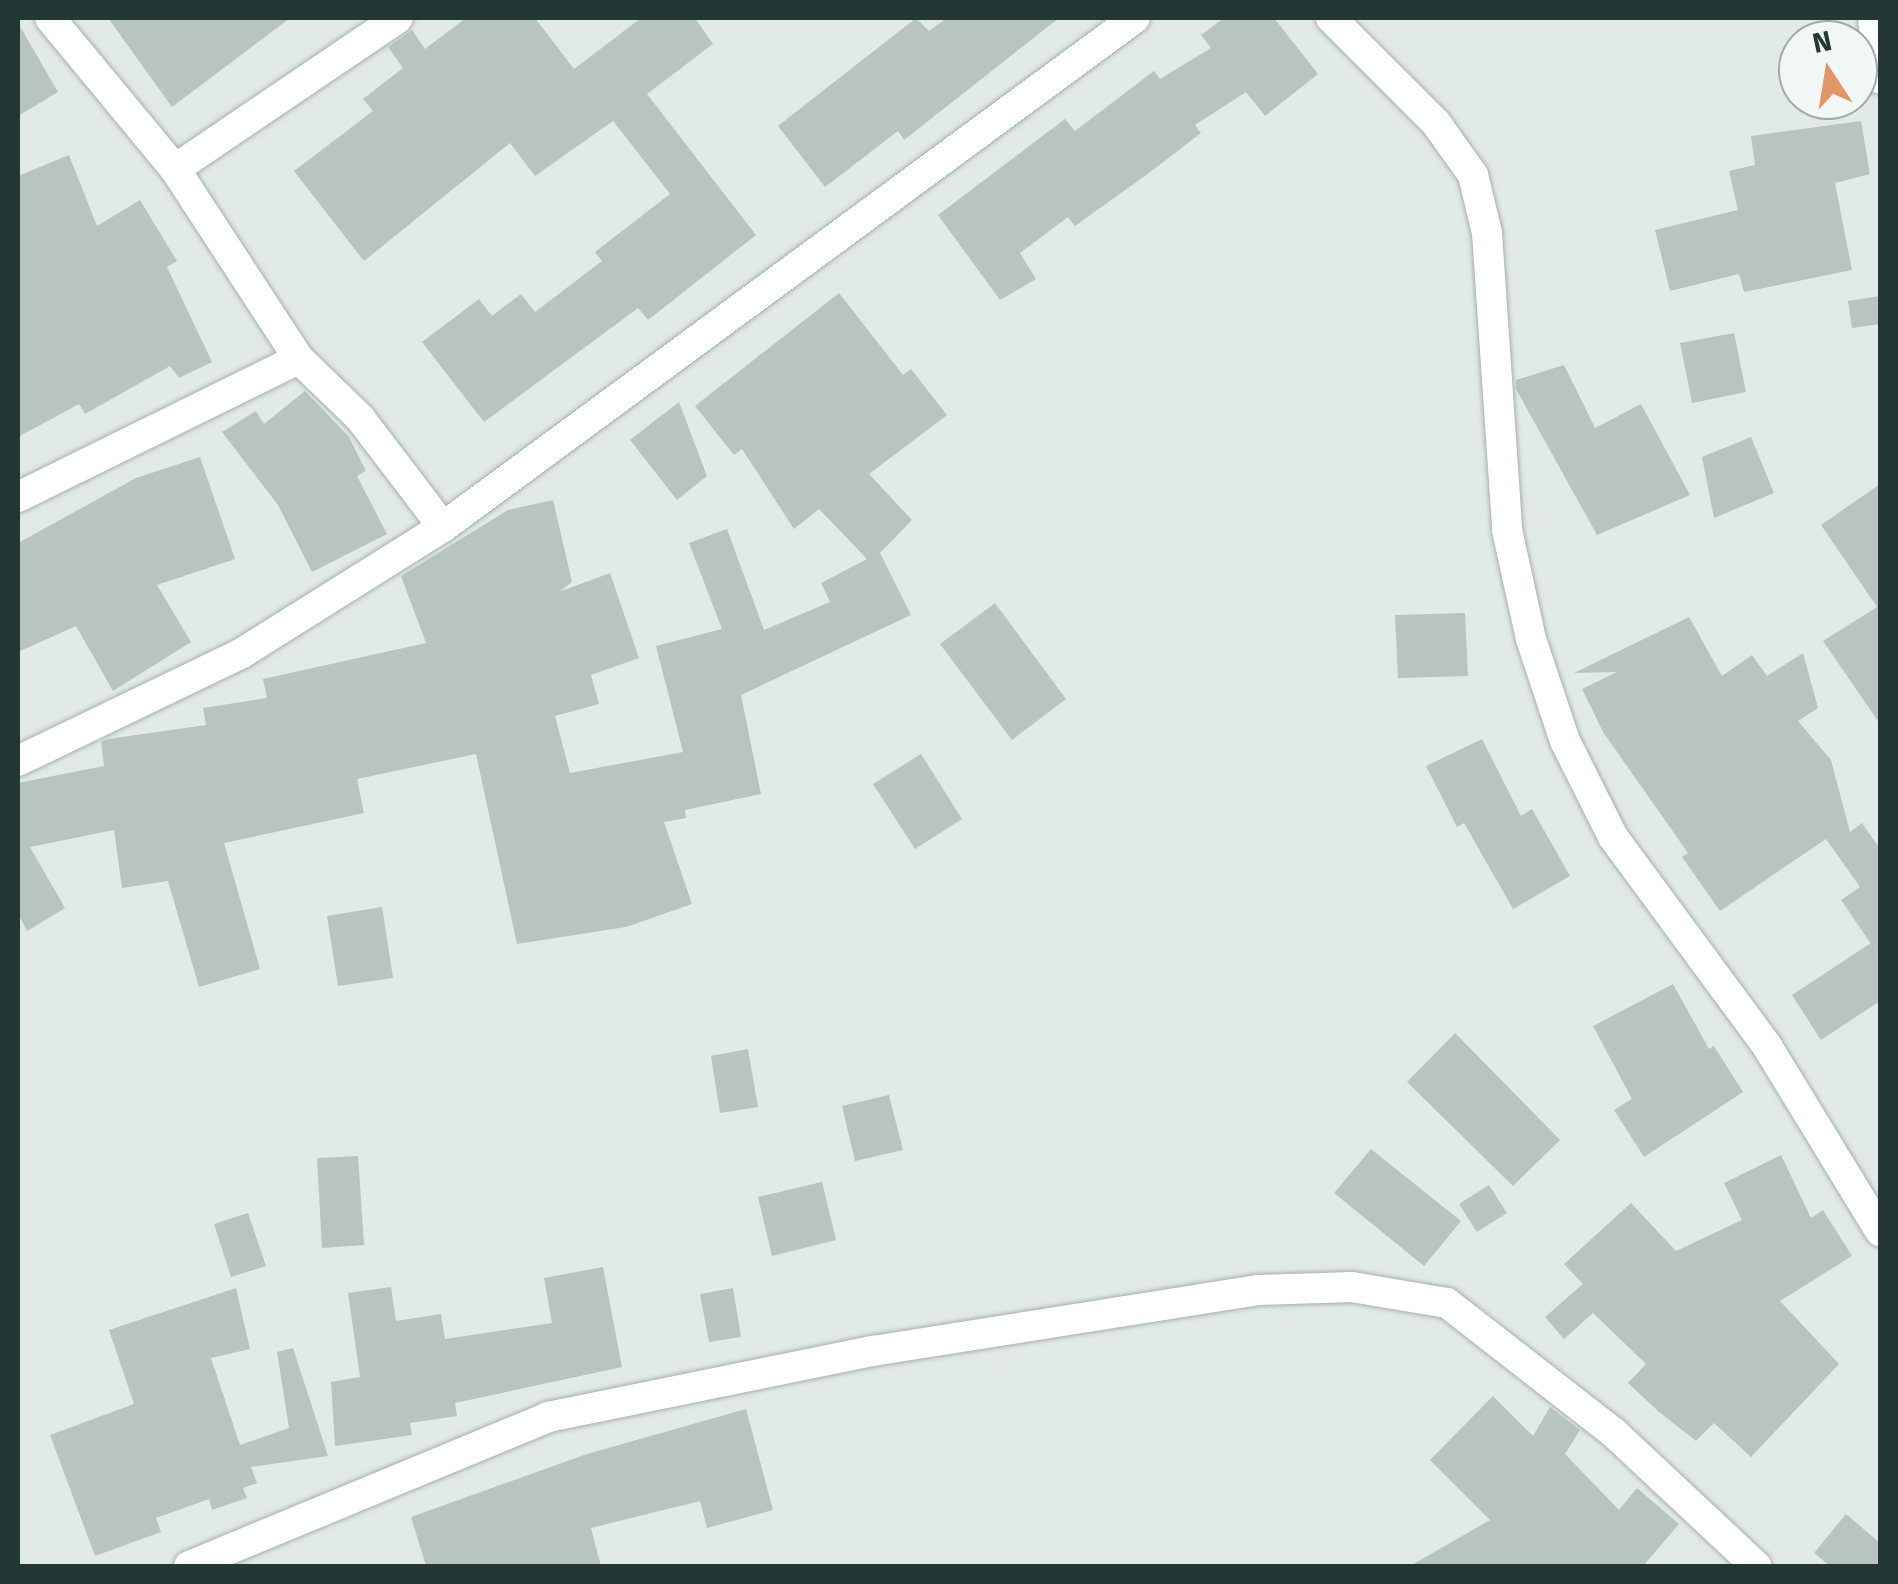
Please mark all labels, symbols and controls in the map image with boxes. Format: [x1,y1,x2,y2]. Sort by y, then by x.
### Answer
north arrow [1778,20,1878,120]
text: N [1810,24,1835,60]

